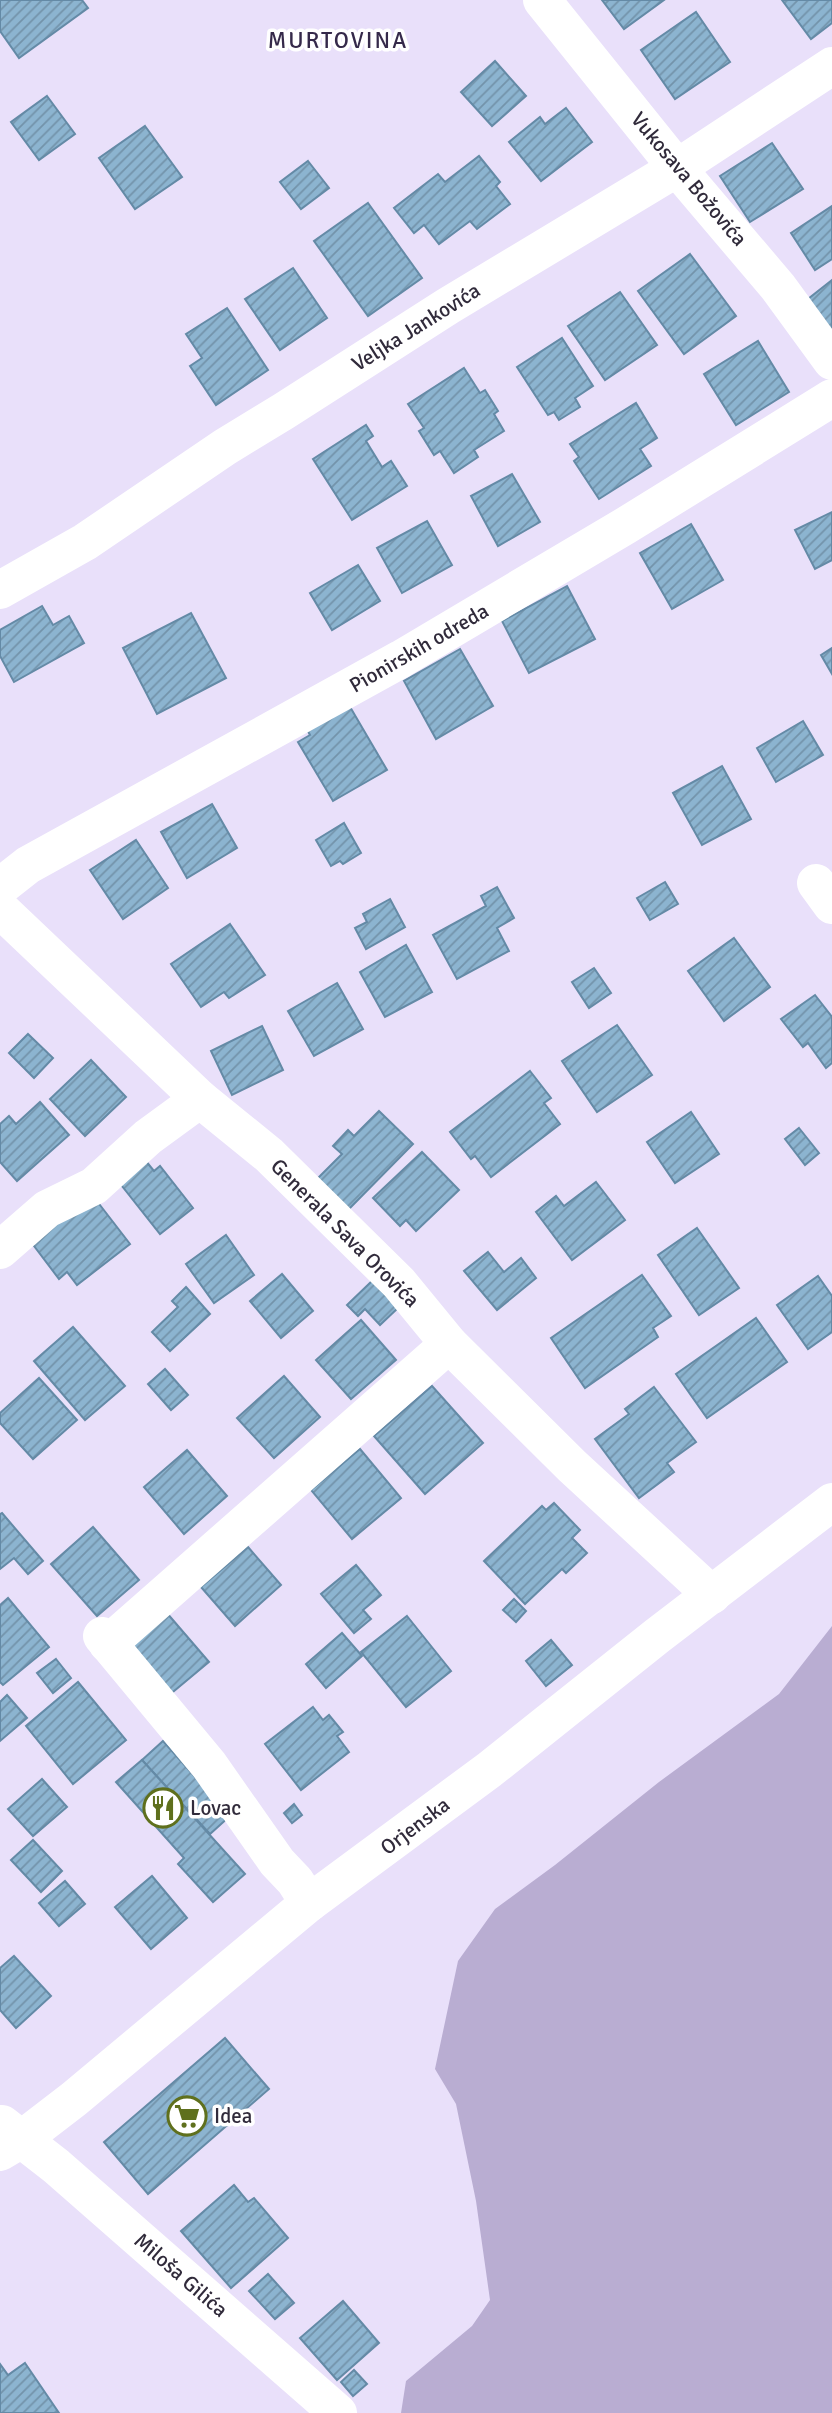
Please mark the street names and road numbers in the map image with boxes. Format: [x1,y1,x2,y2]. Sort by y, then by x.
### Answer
street label: Vukosava Božovića [625,107,753,251]
street label: Veljka Jankovića [347,277,485,377]
street label: Pionirskih odreda [345,598,493,698]
street label: Generala Sava Orovića [265,1153,425,1313]
street label: Orjenska [375,1792,455,1860]
street label: Miloša Gilića [129,2227,233,2323]

